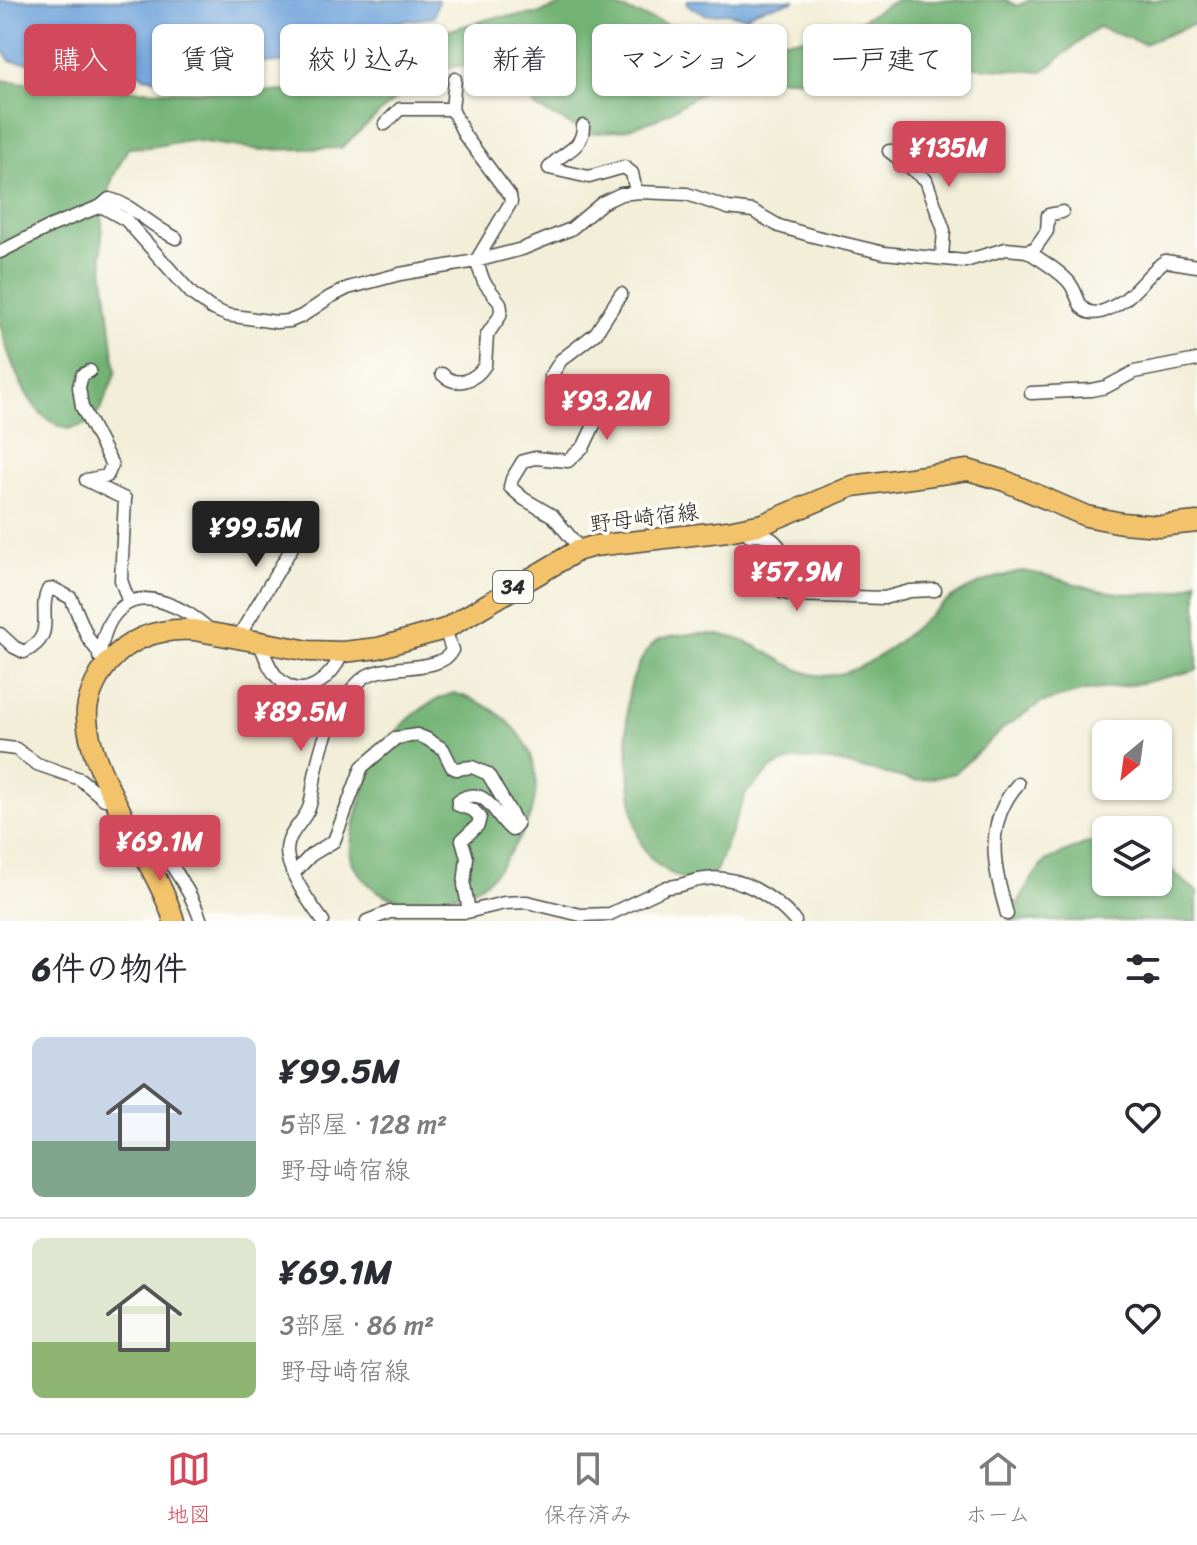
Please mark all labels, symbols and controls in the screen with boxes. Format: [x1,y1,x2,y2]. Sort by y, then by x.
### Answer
chip: 購入 [24,24,136,96]
chip: 賃貸 [152,24,264,96]
chip: 絞り込み [280,24,448,96]
chip: 新着 [464,24,576,96]
chip: マンション [592,24,787,96]
chip: 一戸建て [803,24,971,96]
pin: ¥135M [893,121,1005,189]
text: ¥135M [911,124,987,170]
pin: ¥93.2M [542,374,672,442]
text: ¥93.2M [563,377,651,423]
street label: 野母崎宿線 [587,491,701,544]
pin: ¥99.5M [191,501,321,569]
text: ¥99.5M [210,504,302,550]
pin: ¥57.9M [732,545,862,613]
text: ¥57.9M [752,548,842,594]
road number: 34 [493,571,533,603]
pin: ¥89.5M [236,685,366,753]
text: ¥89.5M [255,688,347,734]
north arrow [1092,720,1172,800]
map controls [1092,720,1172,896]
pin: ¥69.1M [95,815,225,883]
button: layers [1092,816,1172,896]
text: ¥69.1M [117,818,203,864]
text: 6件の物件 [32,939,187,999]
icon: filters [1121,947,1165,991]
text: ¥99.5M [280,1041,399,1101]
icon: home [96,1069,192,1165]
icon: heart [1121,1095,1165,1139]
text: 5部屋 · 128 m² [280,1101,447,1147]
text: 野母崎宿線 [280,1147,410,1193]
text: ¥69.1M [280,1242,392,1302]
icon: home [96,1270,192,1366]
icon: heart [1121,1296,1165,1340]
text: 3部屋 · 86 m² [280,1302,434,1348]
text: 野母崎宿線 [280,1348,410,1394]
tab: 地図 [167,1447,211,1534]
tab: 保存済み [544,1447,632,1534]
tab: ホーム [965,1447,1030,1534]

